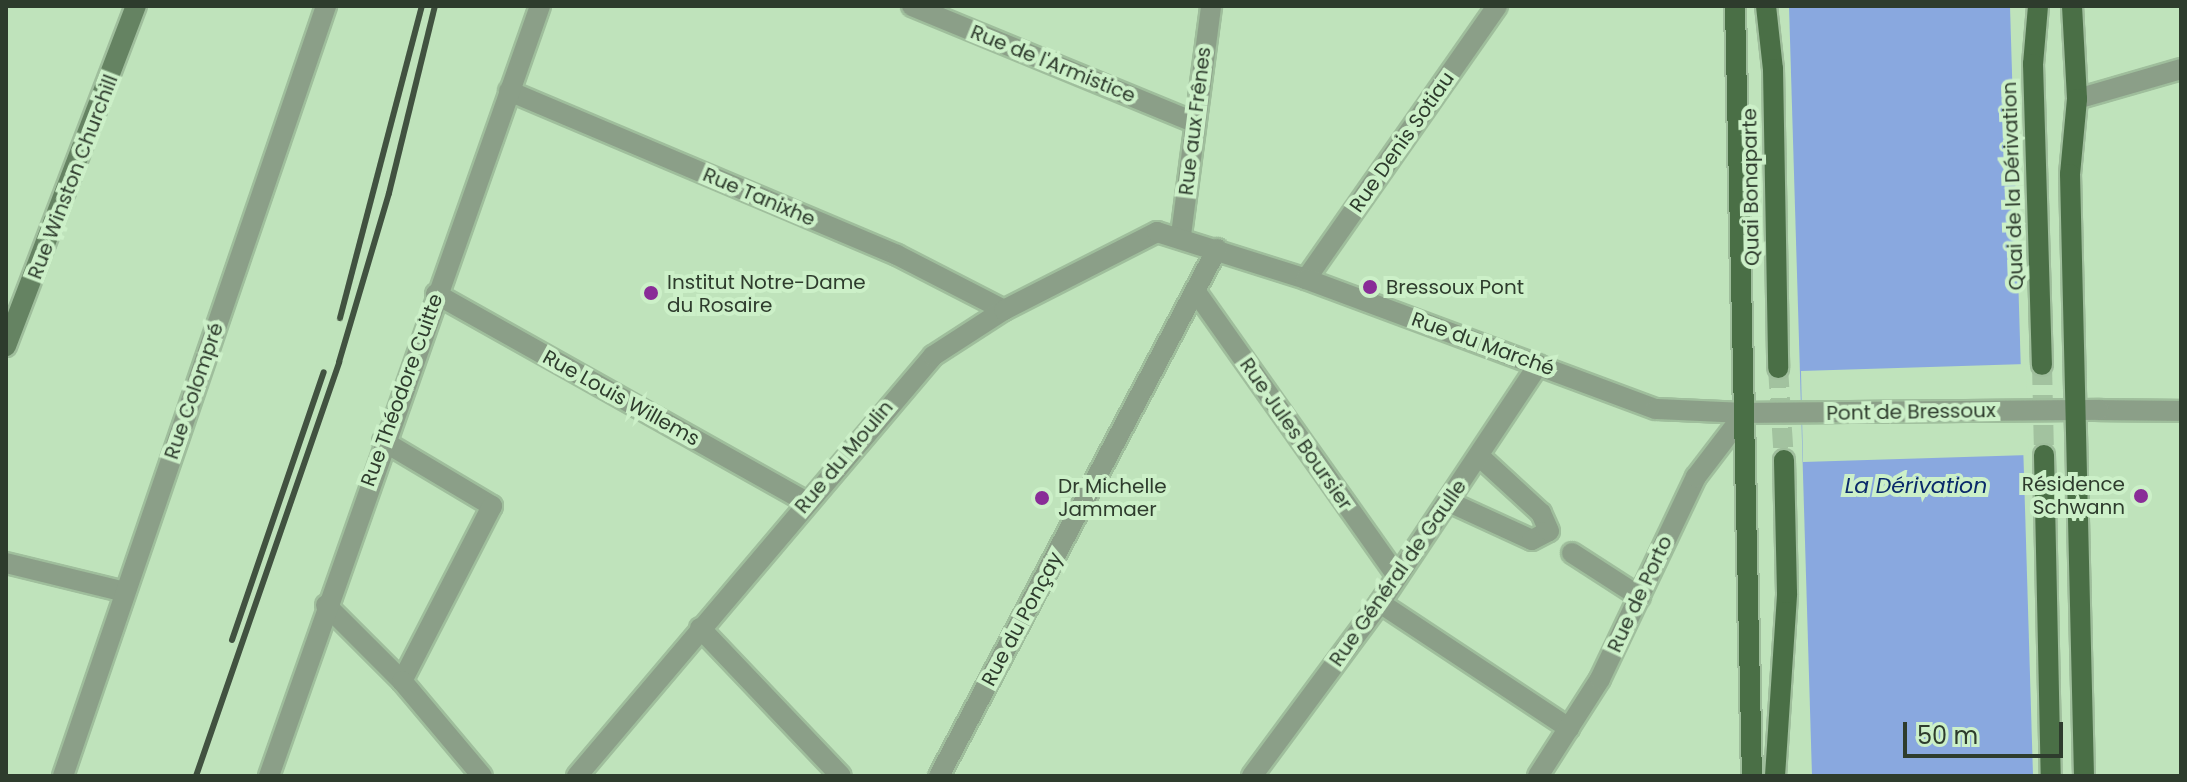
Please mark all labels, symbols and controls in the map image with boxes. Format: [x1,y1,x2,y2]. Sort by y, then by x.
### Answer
street label: Rue de l'Armistice [967,20,1139,108]
street label: Rue aux Frênes [1174,45,1216,197]
street label: Rue Denis Sotiau [1345,67,1459,217]
street label: Rue Winston Churchill [23,71,123,283]
street label: Quai de la Dérivation [1997,81,2029,291]
street label: Quai Bonaparte [1738,108,1764,266]
street label: Rue Tanixhe [699,163,819,231]
place label: Institut Notre-Dame du Rosaire [667,270,866,317]
place label: Bressoux Pont [1386,275,1524,299]
marker: Bressoux Pont [1361,278,1379,296]
marker: Institut Notre-Dame du Rosaire [642,284,660,302]
street label: Rue Théodore Cuitte [356,290,448,490]
street label: Rue du Marché [1408,307,1558,381]
street label: Rue Colompré [159,320,229,462]
street label: Rue Louis Willems [538,345,704,451]
street label: Rue Jules Boursier [1235,353,1357,515]
street label: Rue du Moulin [790,396,898,518]
street label: Pont de Bressoux [1826,399,1996,425]
place label: Résidence Schwann [2022,472,2125,519]
water label: La Dérivation [1845,473,1987,499]
place label: Dr Michelle Jammaer [1058,474,1167,521]
street label: Rue Général de Gaulle [1324,475,1472,671]
marker: Résidence Schwann [2132,487,2150,505]
marker: Dr Michelle Jammaer [1033,489,1051,507]
street label: Rue de Porto [1603,532,1677,656]
street label: Rue du Ponçay [977,548,1067,690]
scale bar [1907,706,2067,756]
text: 50 m [1917,719,1978,752]

